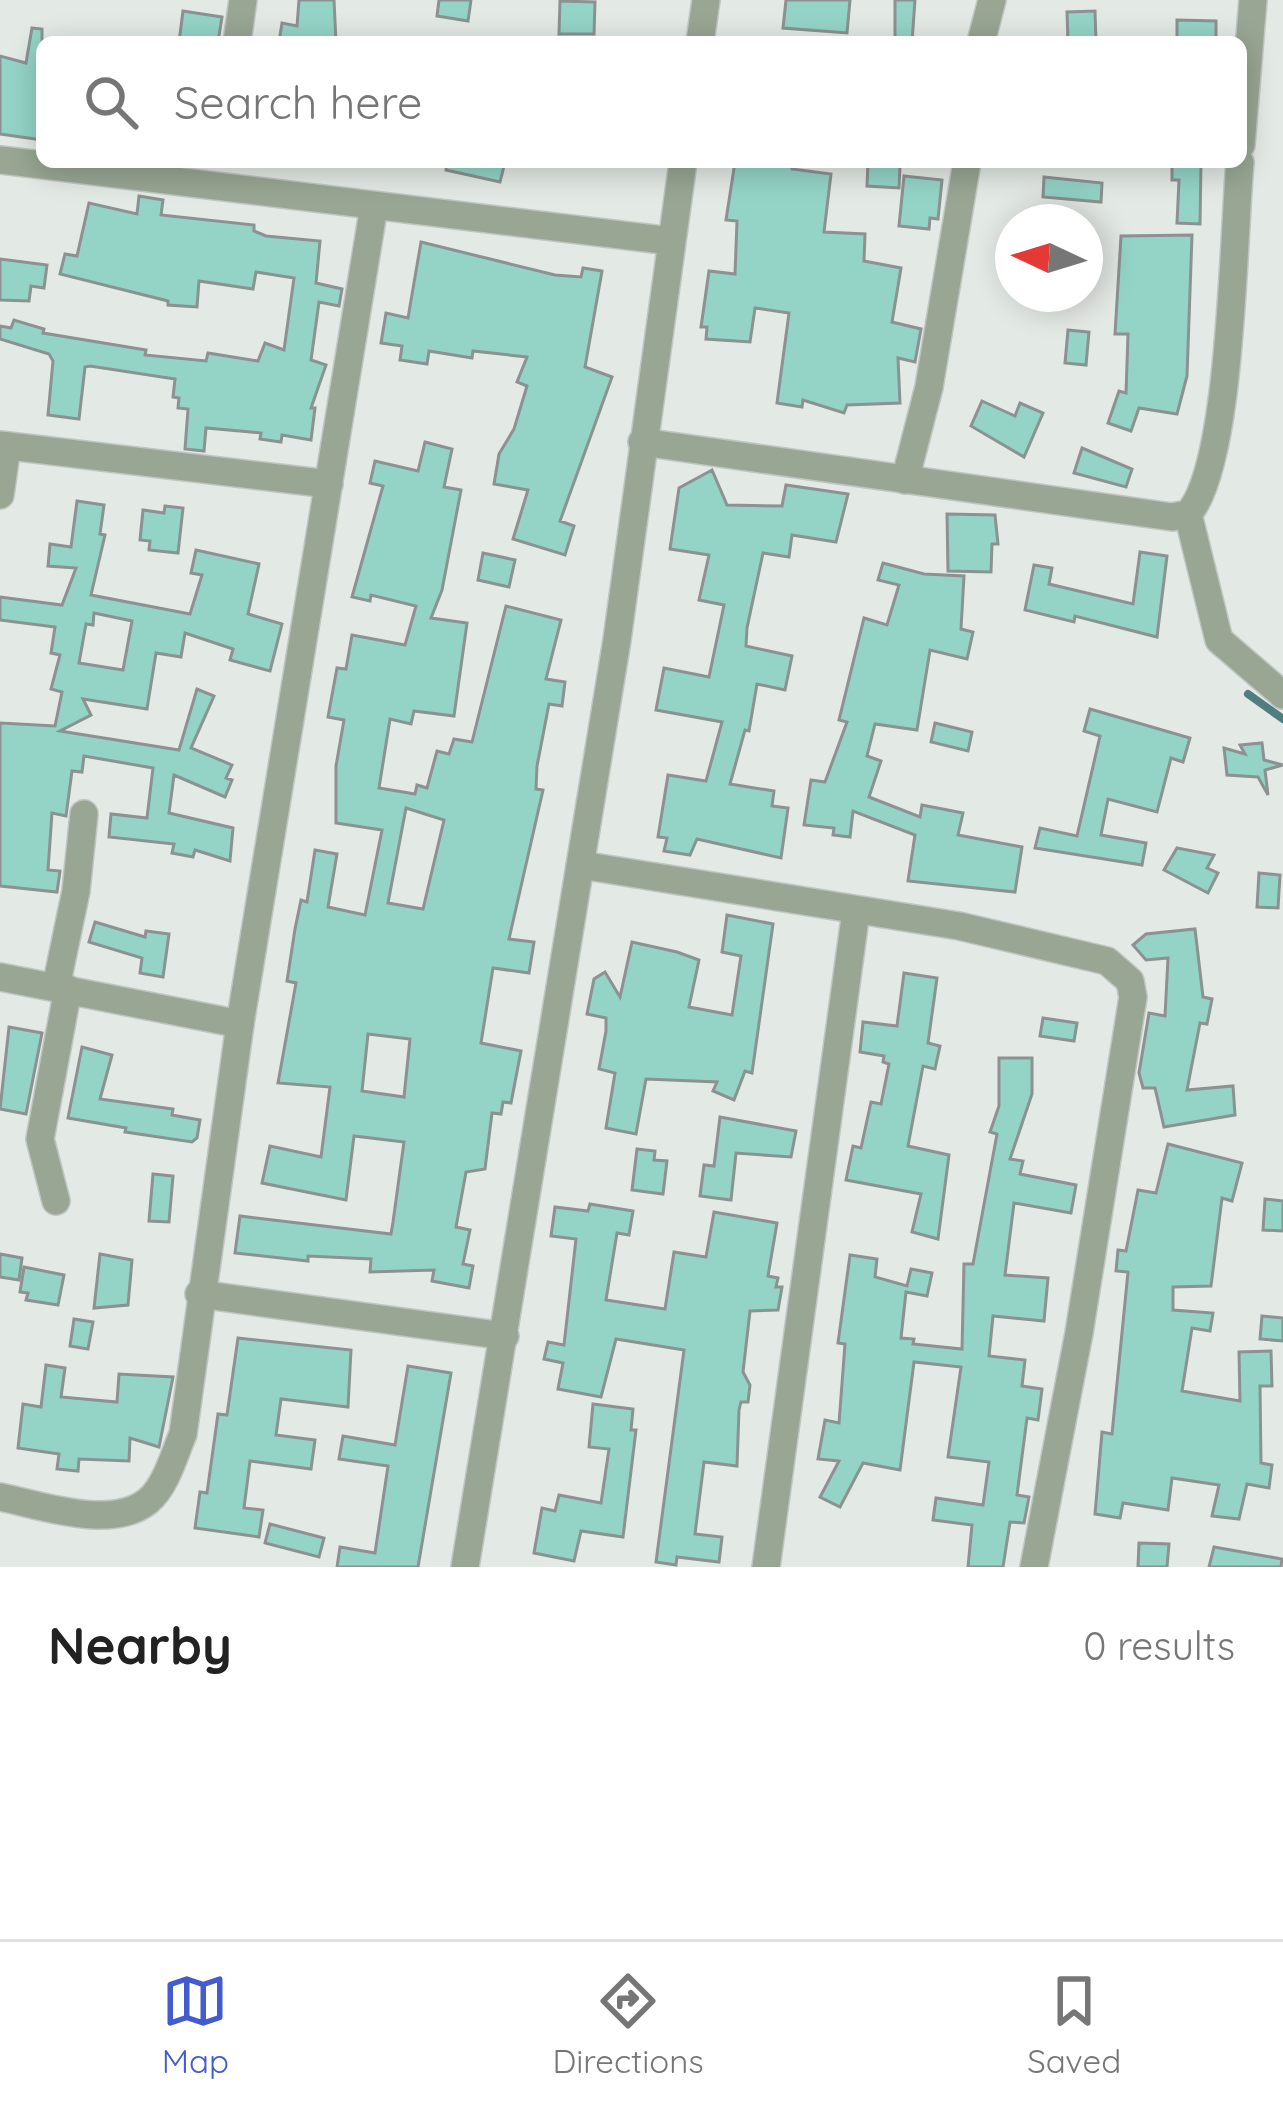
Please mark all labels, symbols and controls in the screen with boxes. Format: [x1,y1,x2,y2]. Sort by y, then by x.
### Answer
search box [36,36,1247,168]
icon: search [78,69,144,135]
text: Search here [174,74,422,130]
north arrow [995,204,1103,312]
text: Nearby [48,1613,232,1677]
text: 0 results [1083,1621,1235,1670]
tab: Map [162,1968,229,2081]
tab: Directions [552,1968,704,2081]
tab: Saved [1027,1968,1121,2081]

